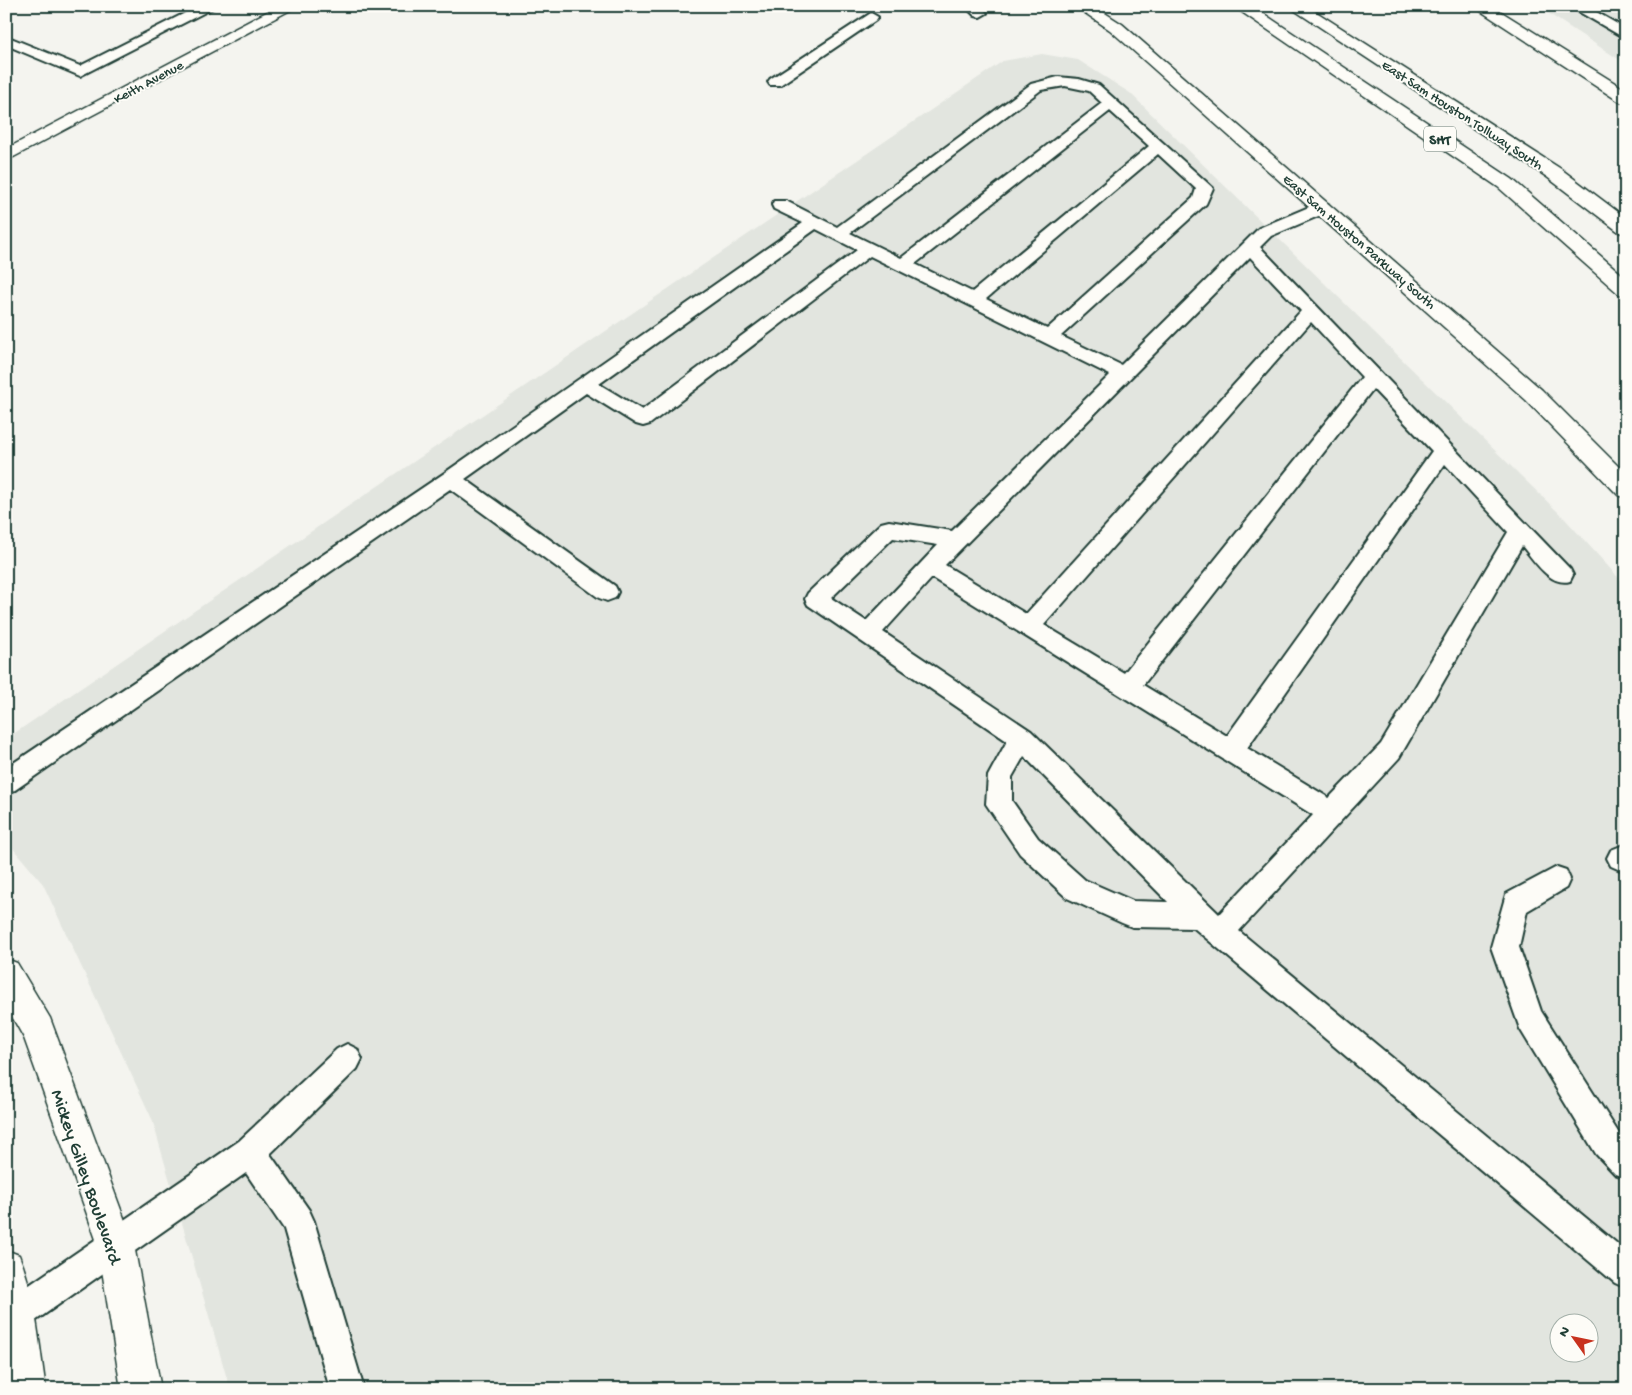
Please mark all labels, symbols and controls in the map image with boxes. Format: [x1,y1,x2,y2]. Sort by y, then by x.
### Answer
street label: Keith Avenue [111,57,188,109]
street label: East Sam Houston Tollway South [1378,57,1546,175]
road number: SHT [1424,126,1456,152]
street label: East Sam Houston Parkway South [1278,172,1439,314]
street label: Mickey Gilley Boulevard [44,1087,126,1269]
north arrow [1550,1312,1600,1362]
text: N [1556,1324,1575,1341]

